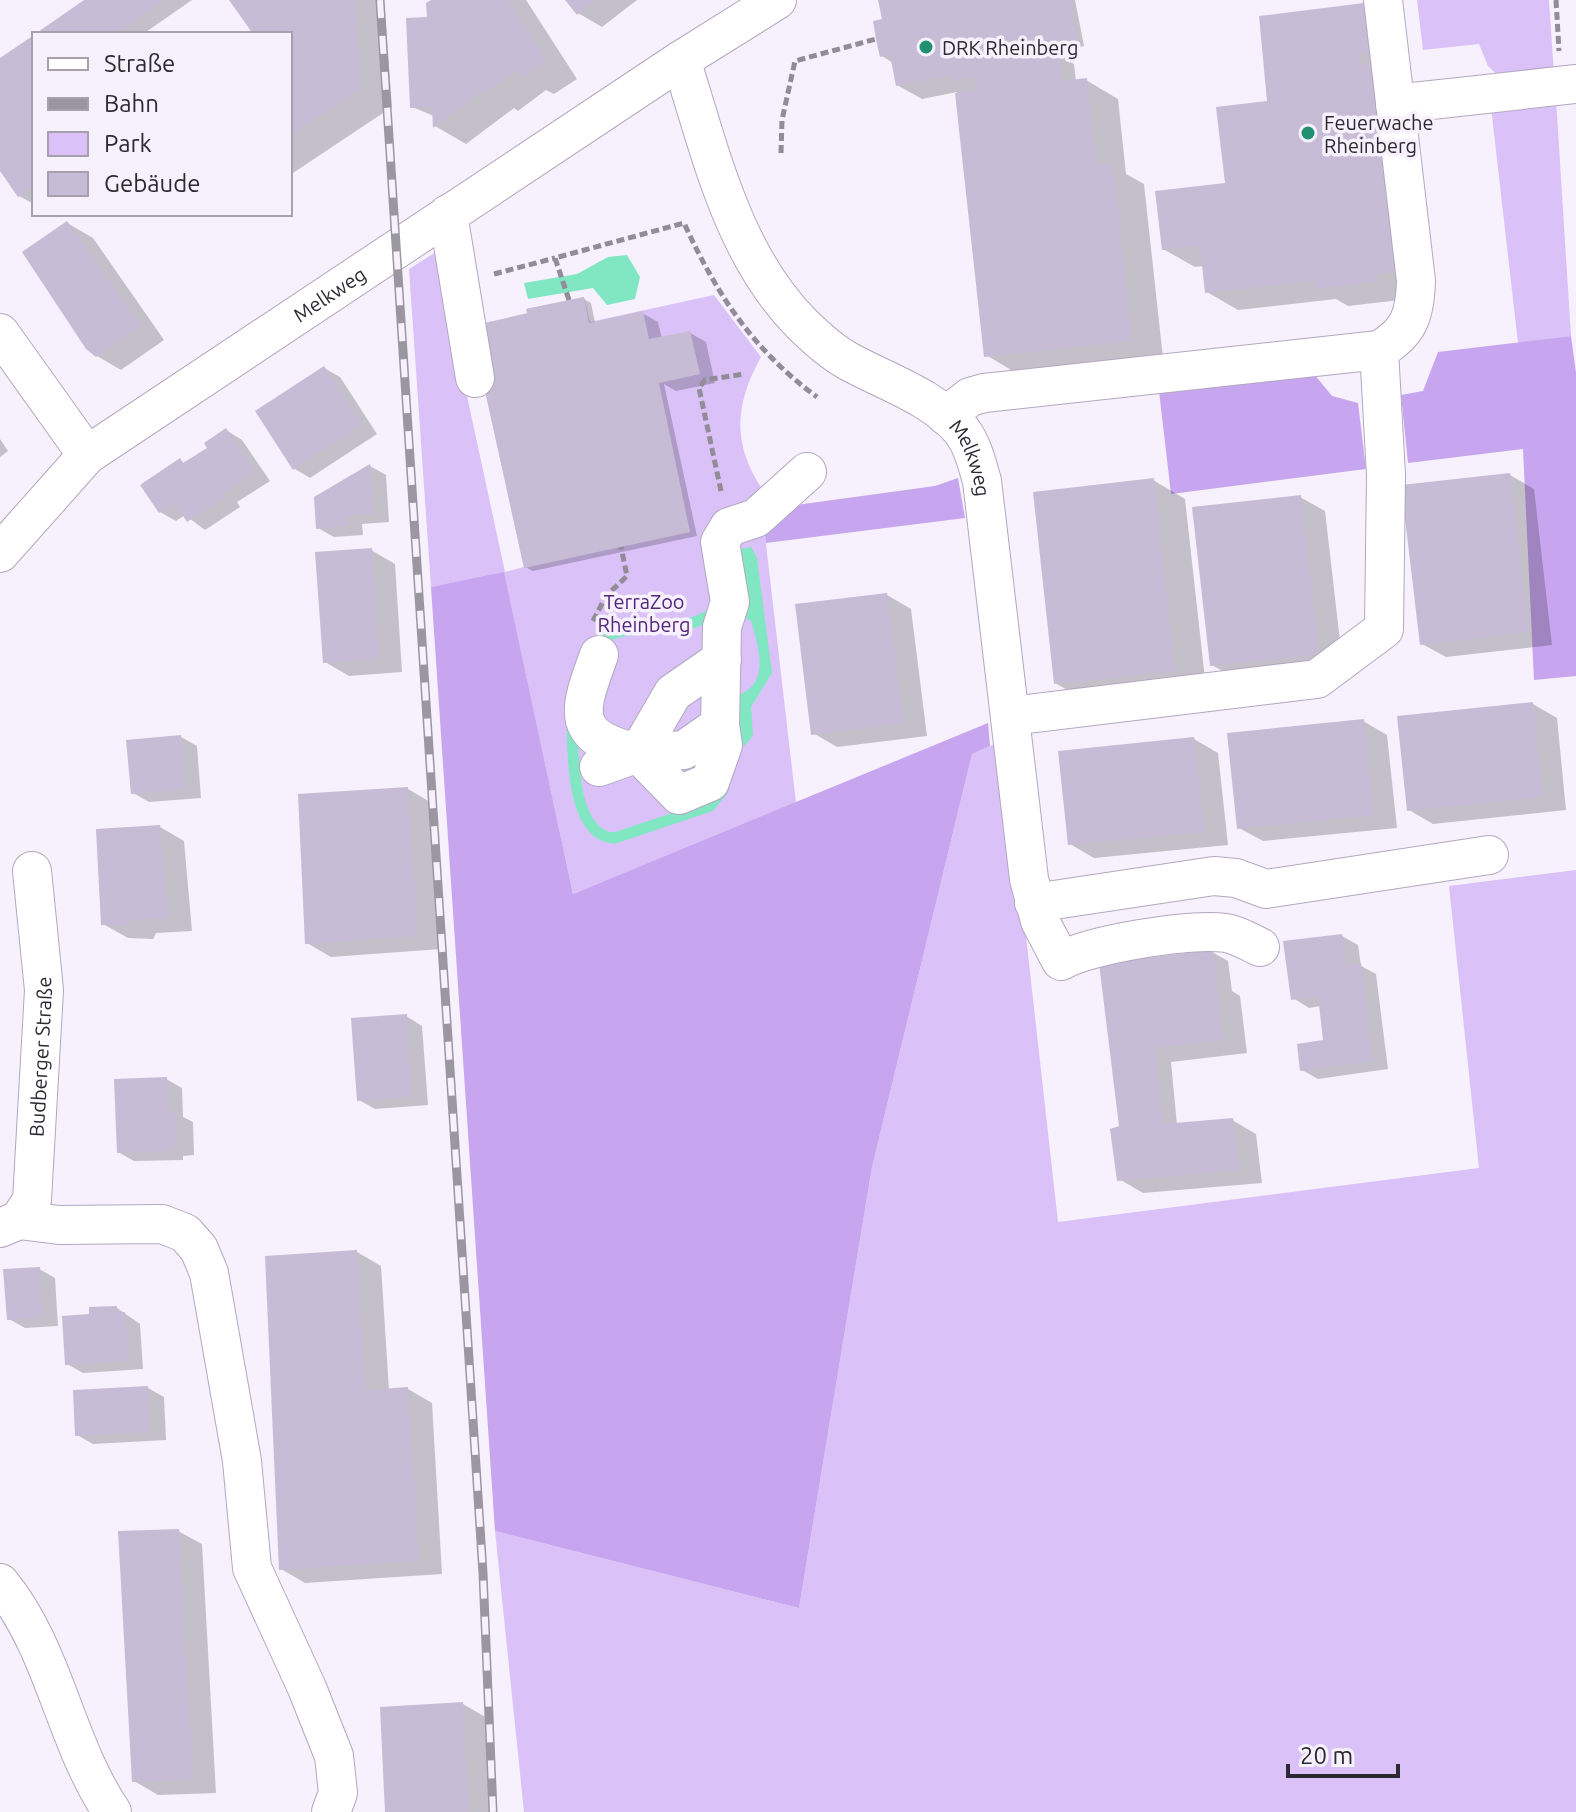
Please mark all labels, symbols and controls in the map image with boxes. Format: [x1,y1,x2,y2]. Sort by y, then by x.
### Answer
legend [32,32,292,216]
place label: DRK Rheinberg [942,36,1078,59]
marker: DRK Rheinberg [917,38,935,56]
text: Straße [104,50,175,77]
text: Bahn [104,90,159,117]
place label: Feuerwache Rheinberg [1324,111,1434,157]
marker: Feuerwache Rheinberg [1299,124,1317,142]
text: Park [104,130,152,157]
text: Gebäude [104,170,201,197]
street label: Melkweg [289,262,370,326]
street label: Melkweg [945,414,995,498]
park label: TerraZoo Rheinberg [597,590,691,636]
street label: Budberger Straße [24,976,56,1137]
scale bar [1288,1728,1398,1778]
text: 20 m [1300,1742,1353,1769]

